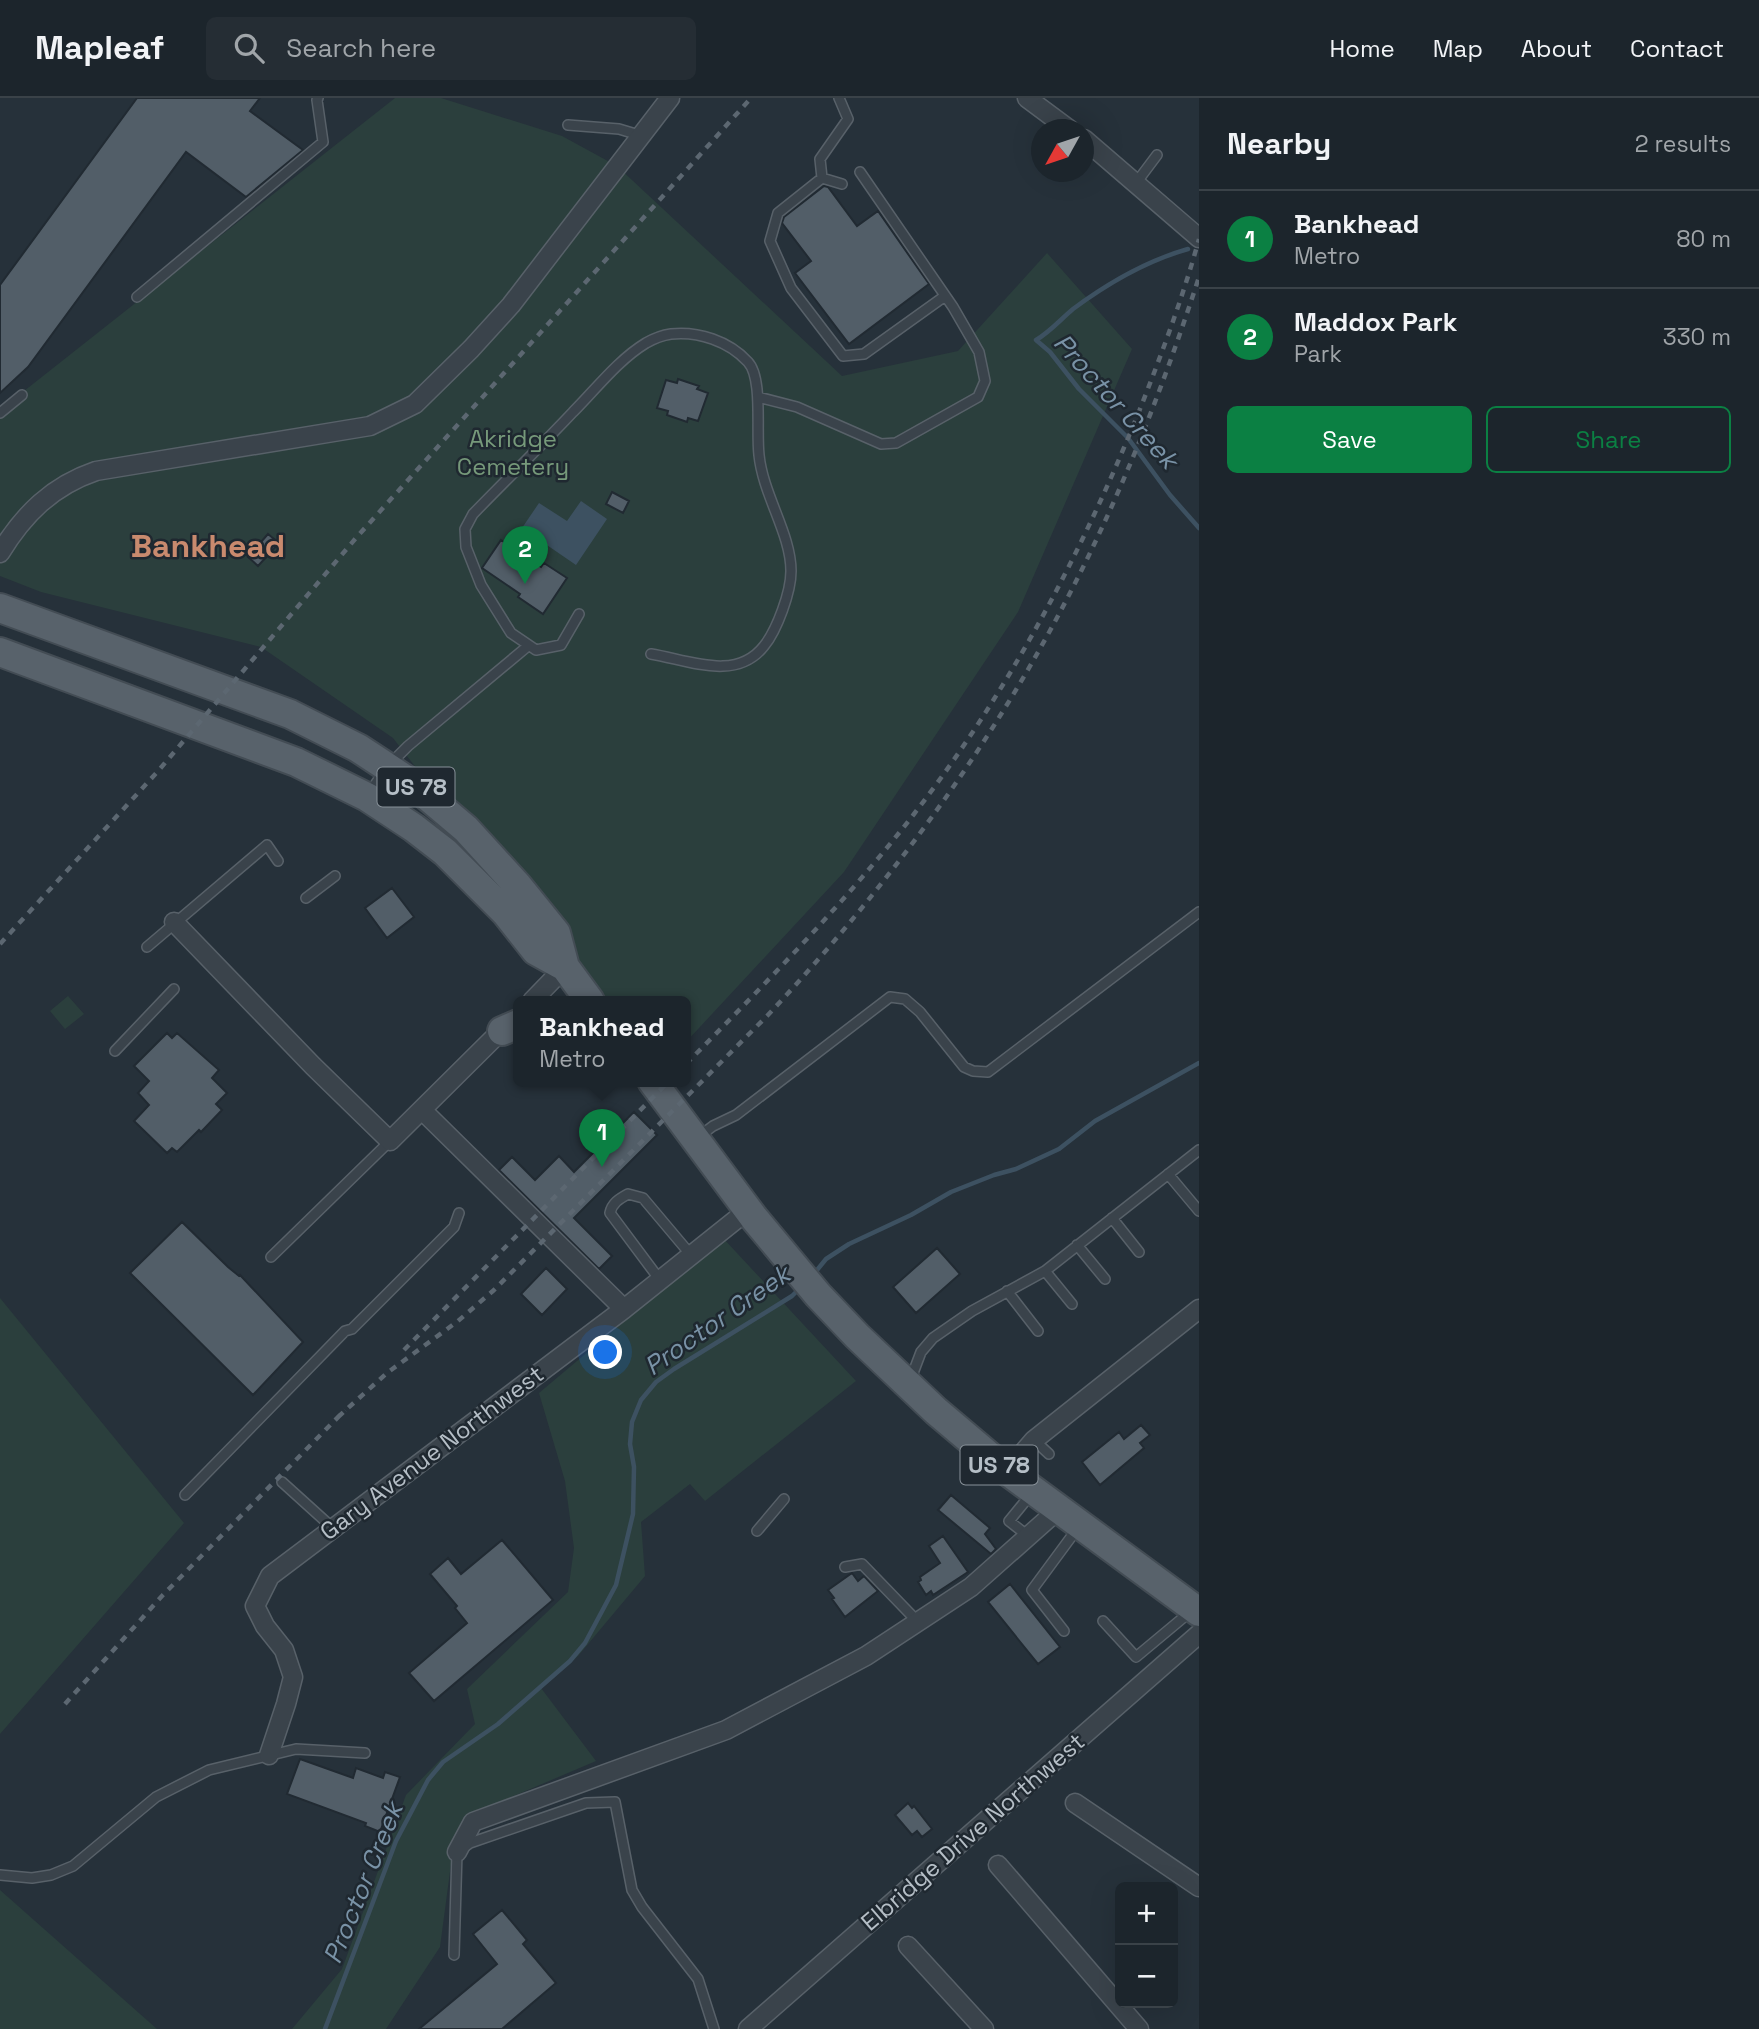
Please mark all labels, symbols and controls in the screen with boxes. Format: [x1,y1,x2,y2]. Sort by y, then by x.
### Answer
search box [206,17,696,80]
text: Mapleaf [35,27,164,69]
icon: search [230,29,268,67]
text: Search here [286,31,436,65]
text: Home [1329,33,1395,64]
text: Map [1433,33,1483,64]
text: About [1521,33,1592,64]
text: Contact [1630,33,1724,64]
north arrow [1031,119,1094,182]
text: Nearby [1227,124,1331,163]
text: 2 results [1635,129,1731,159]
text: Bankhead [1294,207,1419,241]
text: 1 [1245,224,1255,254]
text: 80 m [1676,224,1731,254]
text: Metro [1294,241,1360,271]
text: Maddox Park [1294,305,1457,339]
text: 2 [1243,322,1257,352]
text: 330 m [1663,322,1731,352]
water label: Proctor Creek [1046,326,1188,478]
text: Park [1294,339,1342,369]
button: Save [1227,406,1472,473]
button: Share [1486,406,1731,473]
park label: Akridge Cemetery [457,423,569,482]
district label: Bankhead [131,526,285,566]
pin: 2 [502,526,548,584]
road number: US 78 [378,768,454,806]
popup [513,996,691,1087]
text: Bankhead [539,1010,665,1044]
text: Metro [539,1044,605,1074]
pin: 1 [579,1109,625,1167]
water label: Proctor Creek [637,1255,799,1383]
your location [588,1335,622,1369]
street label: Gary Avenue Northwest [314,1358,550,1547]
road number: US 78 [960,1446,1038,1484]
street label: Elbridge Drive Northwest [854,1726,1091,1937]
water label: Proctor Creek [315,1795,412,1969]
map controls [1115,1882,1178,2008]
button: + [1115,1882,1178,1945]
button: − [1115,1945,1178,2008]

